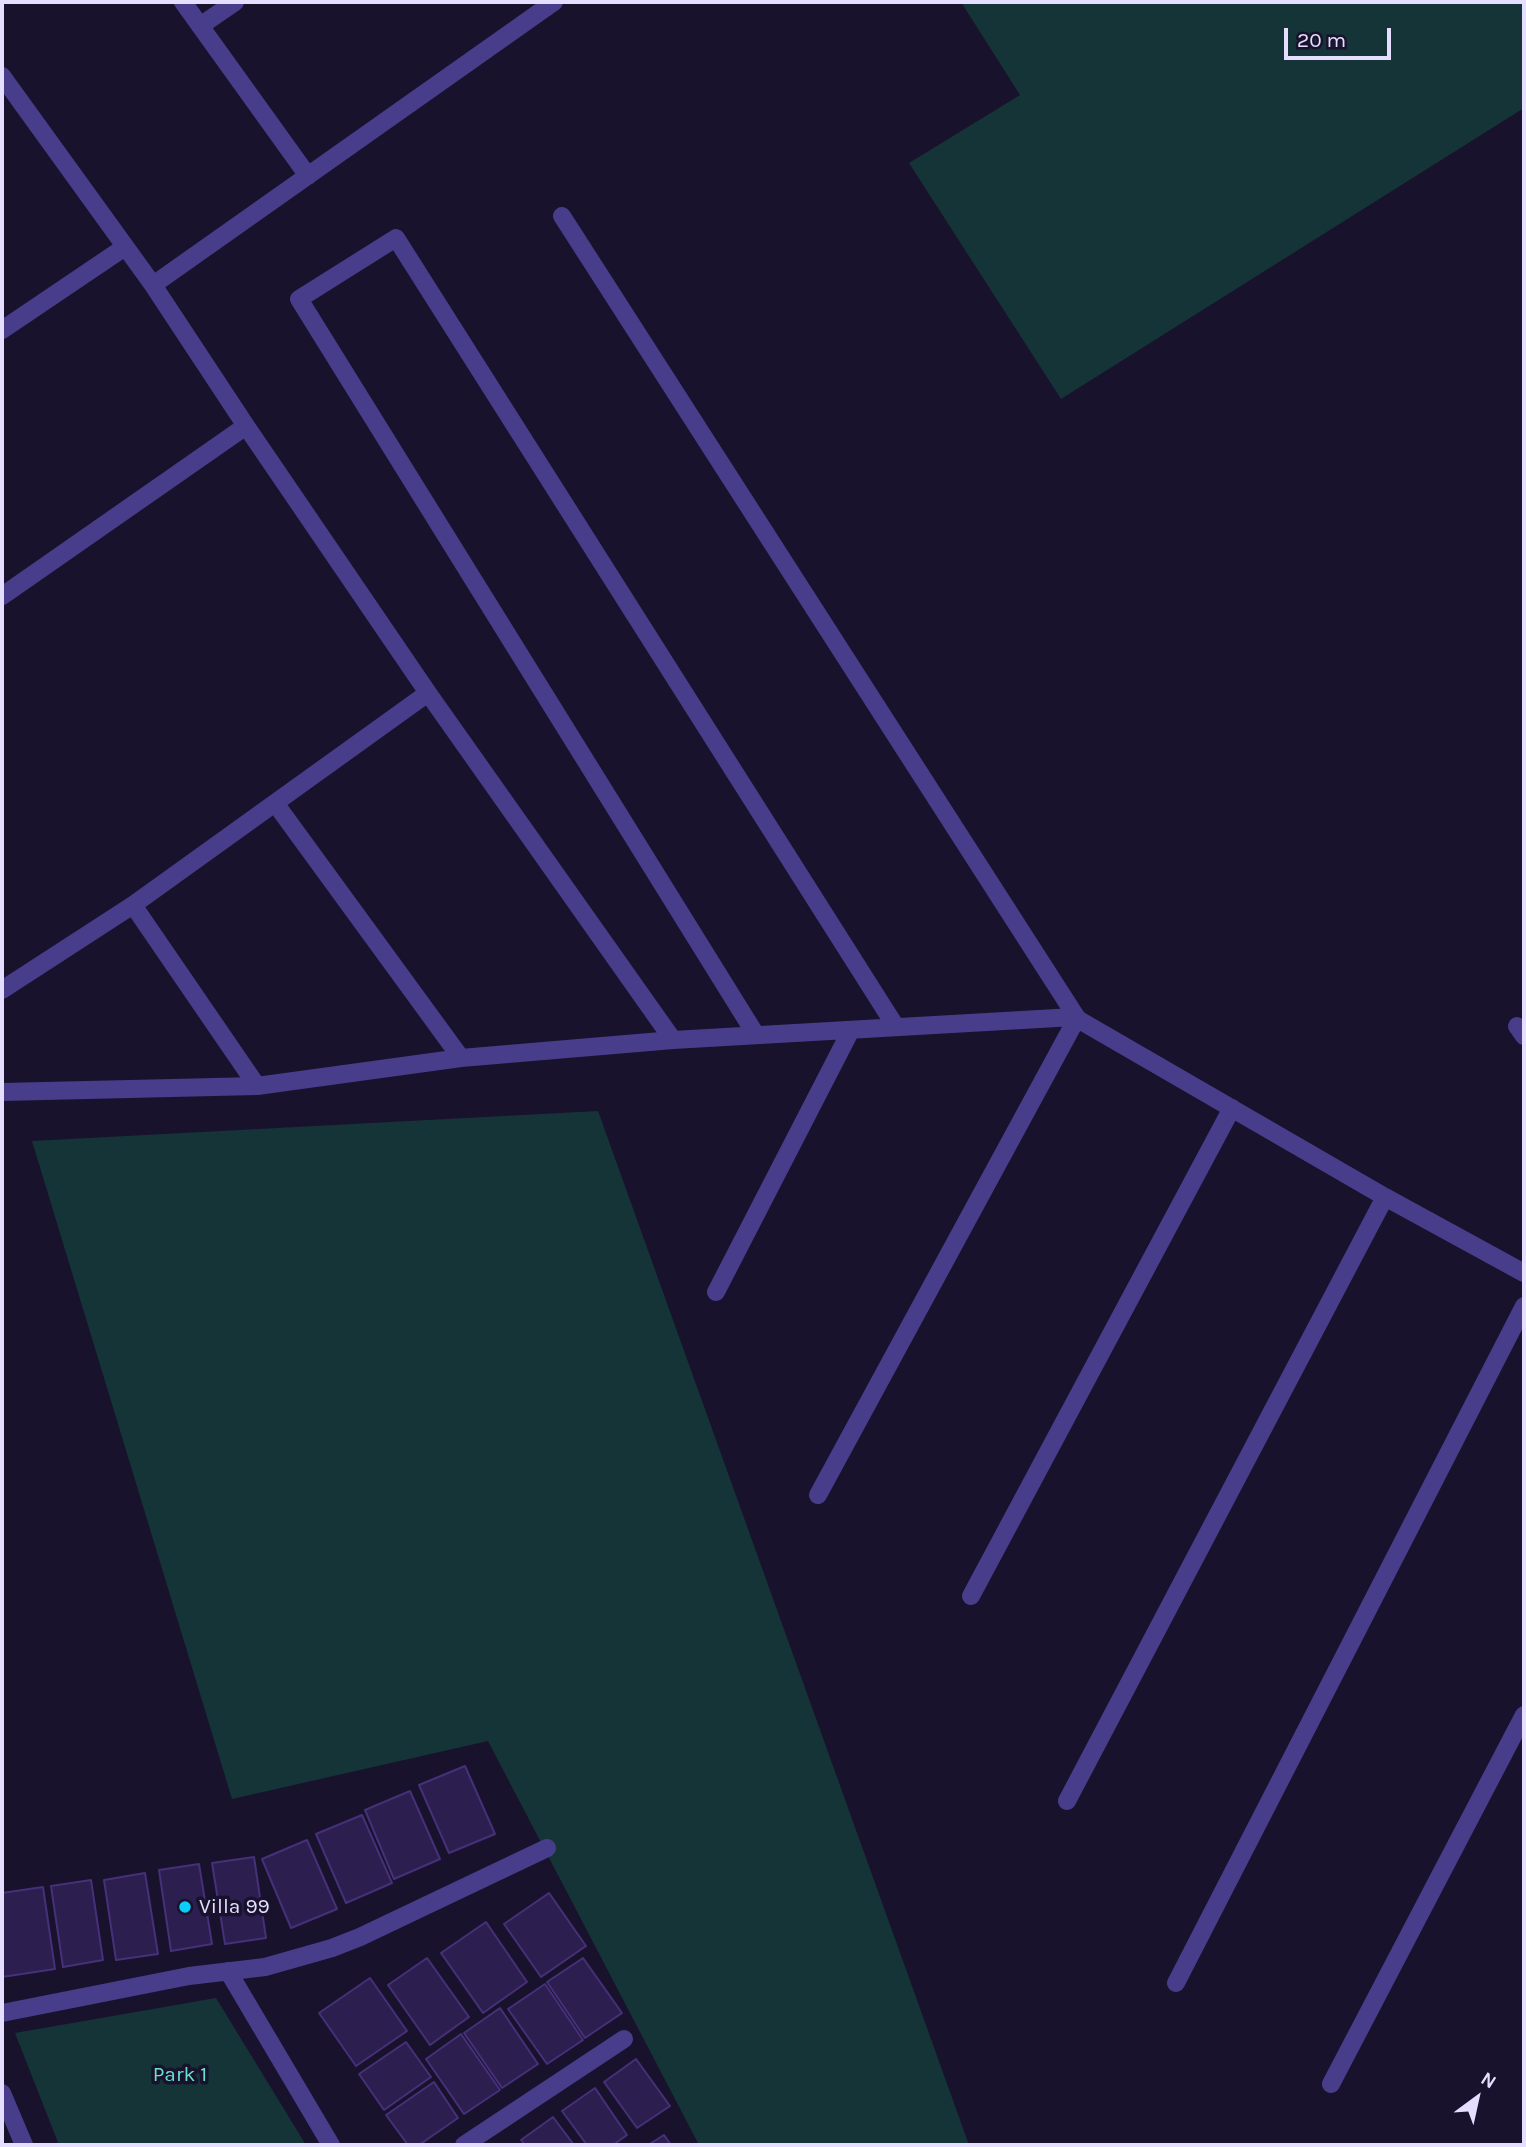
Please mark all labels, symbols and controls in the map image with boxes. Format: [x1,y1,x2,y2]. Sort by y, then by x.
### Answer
scale bar [1288,14,1395,58]
text: 20 m [1297,28,1346,52]
place label: Villa 99 [199,1894,270,1920]
marker: Villa 99 [177,1899,193,1915]
park label: Park 1 [153,2062,207,2088]
north arrow [1442,2063,1512,2133]
text: N [1477,2067,1500,2093]

